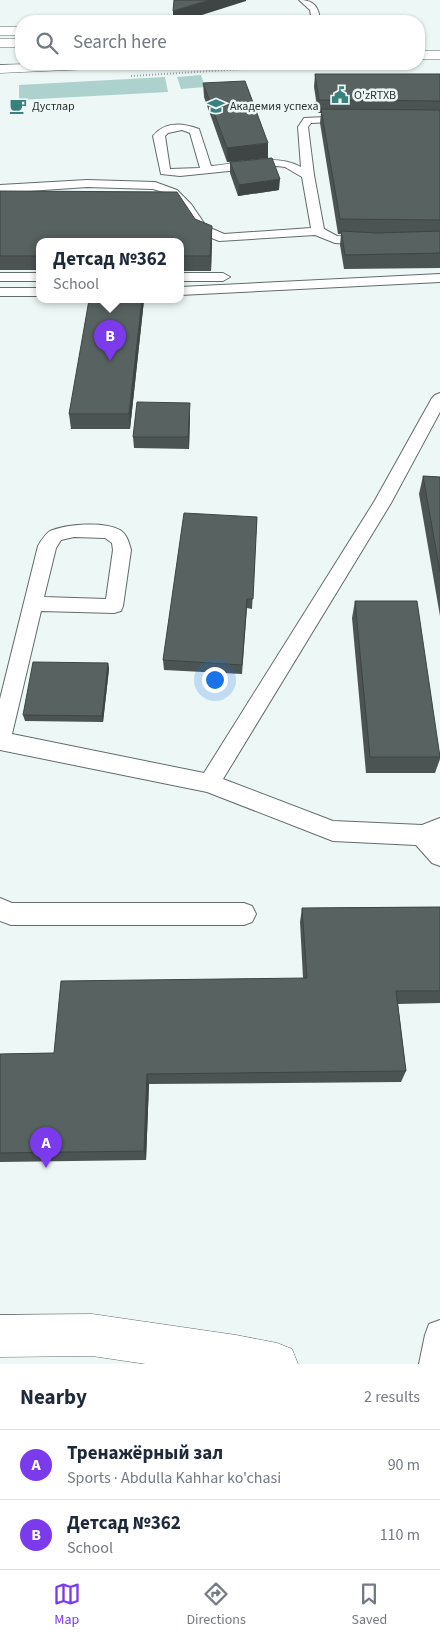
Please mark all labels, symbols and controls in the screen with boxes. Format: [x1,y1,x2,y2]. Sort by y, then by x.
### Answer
search box [15,15,425,70]
icon: search [33,29,61,57]
text: Search here [73,29,167,56]
public building icon: O'zRTXB [330,85,350,105]
place label: O'zRTXB [354,87,396,104]
cafe icon: Дустлар [8,96,28,116]
school or university icon: Академия успеха [206,96,226,116]
place label: Дустлар [32,98,75,115]
place label: Академия успеха [230,98,319,115]
popup [36,238,184,303]
text: Детсад №362 [53,246,167,273]
text: School [53,273,99,295]
pin: B [94,320,126,361]
your location [202,667,228,693]
pin: A [30,1127,62,1168]
text: Nearby [20,1382,87,1412]
text: 2 results [364,1386,420,1408]
text: Тренажёрный зал [67,1440,223,1467]
text: A [31,1454,41,1476]
text: 90 m [388,1454,420,1476]
text: Sports · Abdulla Kahhar ko'chasi [67,1467,281,1489]
text: Детсад №362 [67,1510,181,1537]
text: B [31,1524,41,1546]
text: 110 m [380,1524,420,1546]
text: School [67,1537,113,1559]
tab: Map [53,1580,81,1630]
tab: Directions [187,1580,246,1630]
tab: Saved [351,1580,387,1630]

